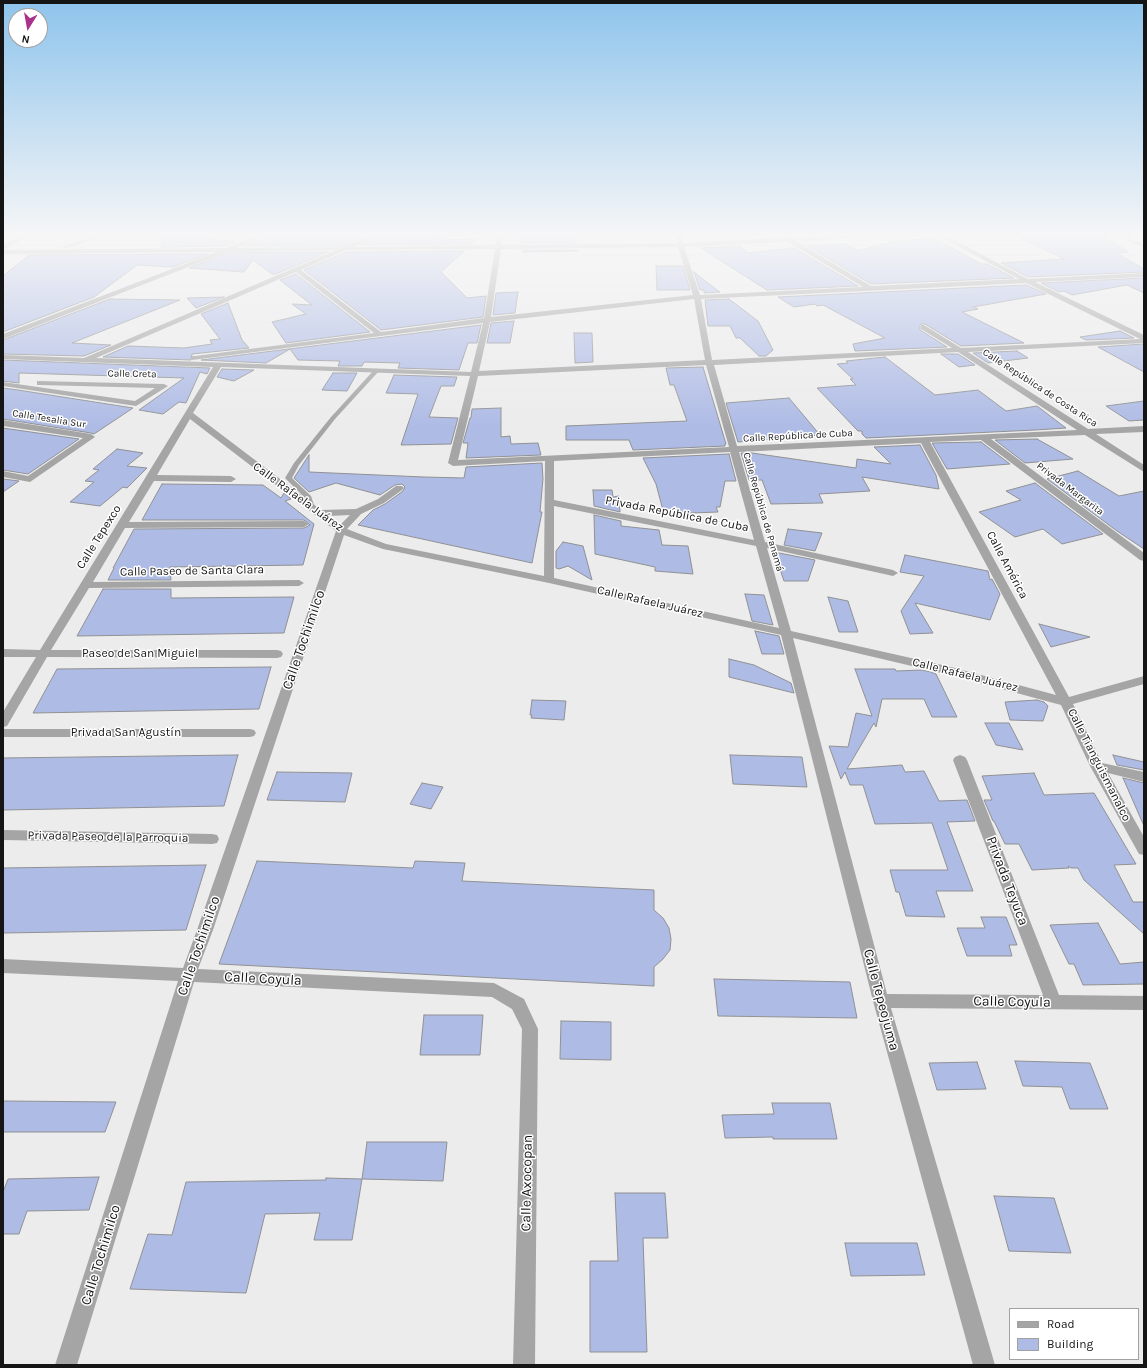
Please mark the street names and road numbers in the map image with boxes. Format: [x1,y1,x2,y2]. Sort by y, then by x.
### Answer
street label: Calle República de Costa Rica [980,346,1100,430]
street label: Calle Creta [107,368,157,380]
street label: Calle Tesalia Sur [11,407,87,431]
street label: Calle República de Cuba [743,427,853,445]
street label: Calle República de Panamá [740,451,786,573]
street label: Calle Rafaela Juárez [250,459,346,535]
street label: Privada Margarita [1034,460,1106,518]
street label: Privada República de Cuba [604,493,750,535]
street label: Calle Tepexco [74,502,124,572]
street label: Calle América [983,529,1031,601]
street label: Calle Paseo de Santa Clara [120,563,264,579]
street label: Calle Rafaela Juárez [596,583,704,621]
street label: Calle Tochimilco [279,588,329,692]
street label: Paseo de San Miguiel [82,647,198,661]
street label: Calle Rafaela Juárez [911,655,1019,695]
street label: Calle Tianguismanalco [1064,706,1134,824]
street label: Privada San Agustín [71,726,181,740]
street label: Privada Paseo de la Parroquia [28,828,188,846]
street label: Privada Teyuca [982,834,1032,928]
street label: Calle Tochimilco [174,894,224,998]
street label: Calle Tepeojuma [859,947,903,1053]
street label: Calle Coyula [224,969,302,989]
street label: Calle Coyula [973,993,1051,1011]
street label: Calle Axocopan [518,1135,536,1231]
street label: Calle Tochimilco [78,1203,124,1307]

